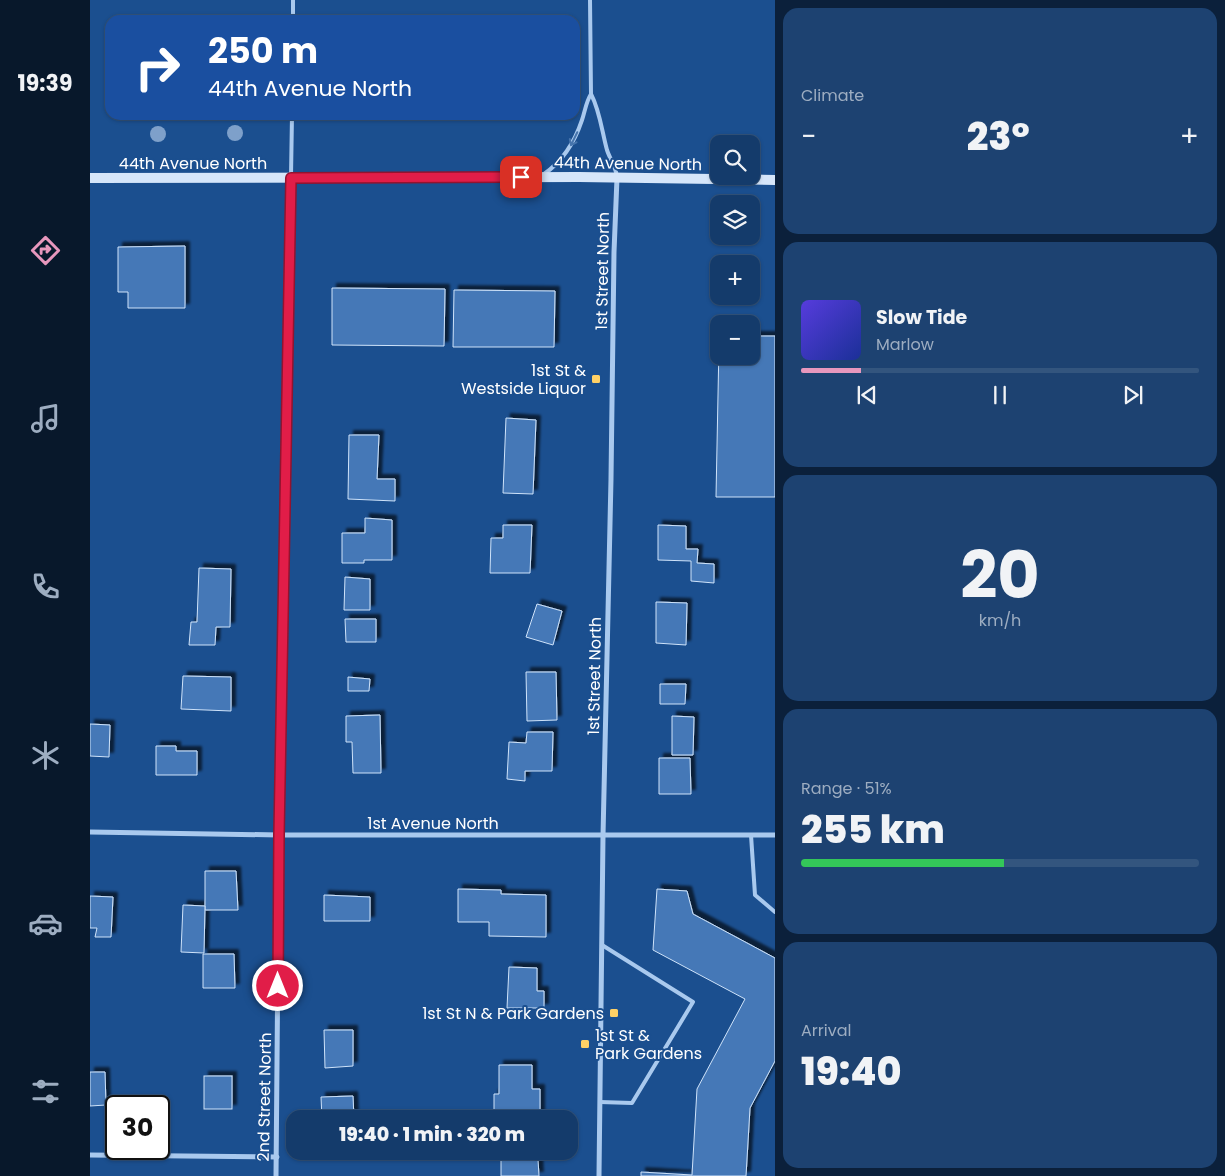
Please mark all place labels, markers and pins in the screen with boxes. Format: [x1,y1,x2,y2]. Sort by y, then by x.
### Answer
pin [500,156,542,198]
place label: 1st St & Westside Liquor [461,359,586,400]
marker: 1st St & Westside Liquor [590,373,602,385]
place label: 1st St N & Park Gardens [422,1002,604,1025]
marker: 1st St N & Park Gardens [608,1007,620,1019]
place label: 1st St & Park Gardens [595,1024,702,1065]
marker: 1st St & Park Gardens [579,1038,591,1050]

